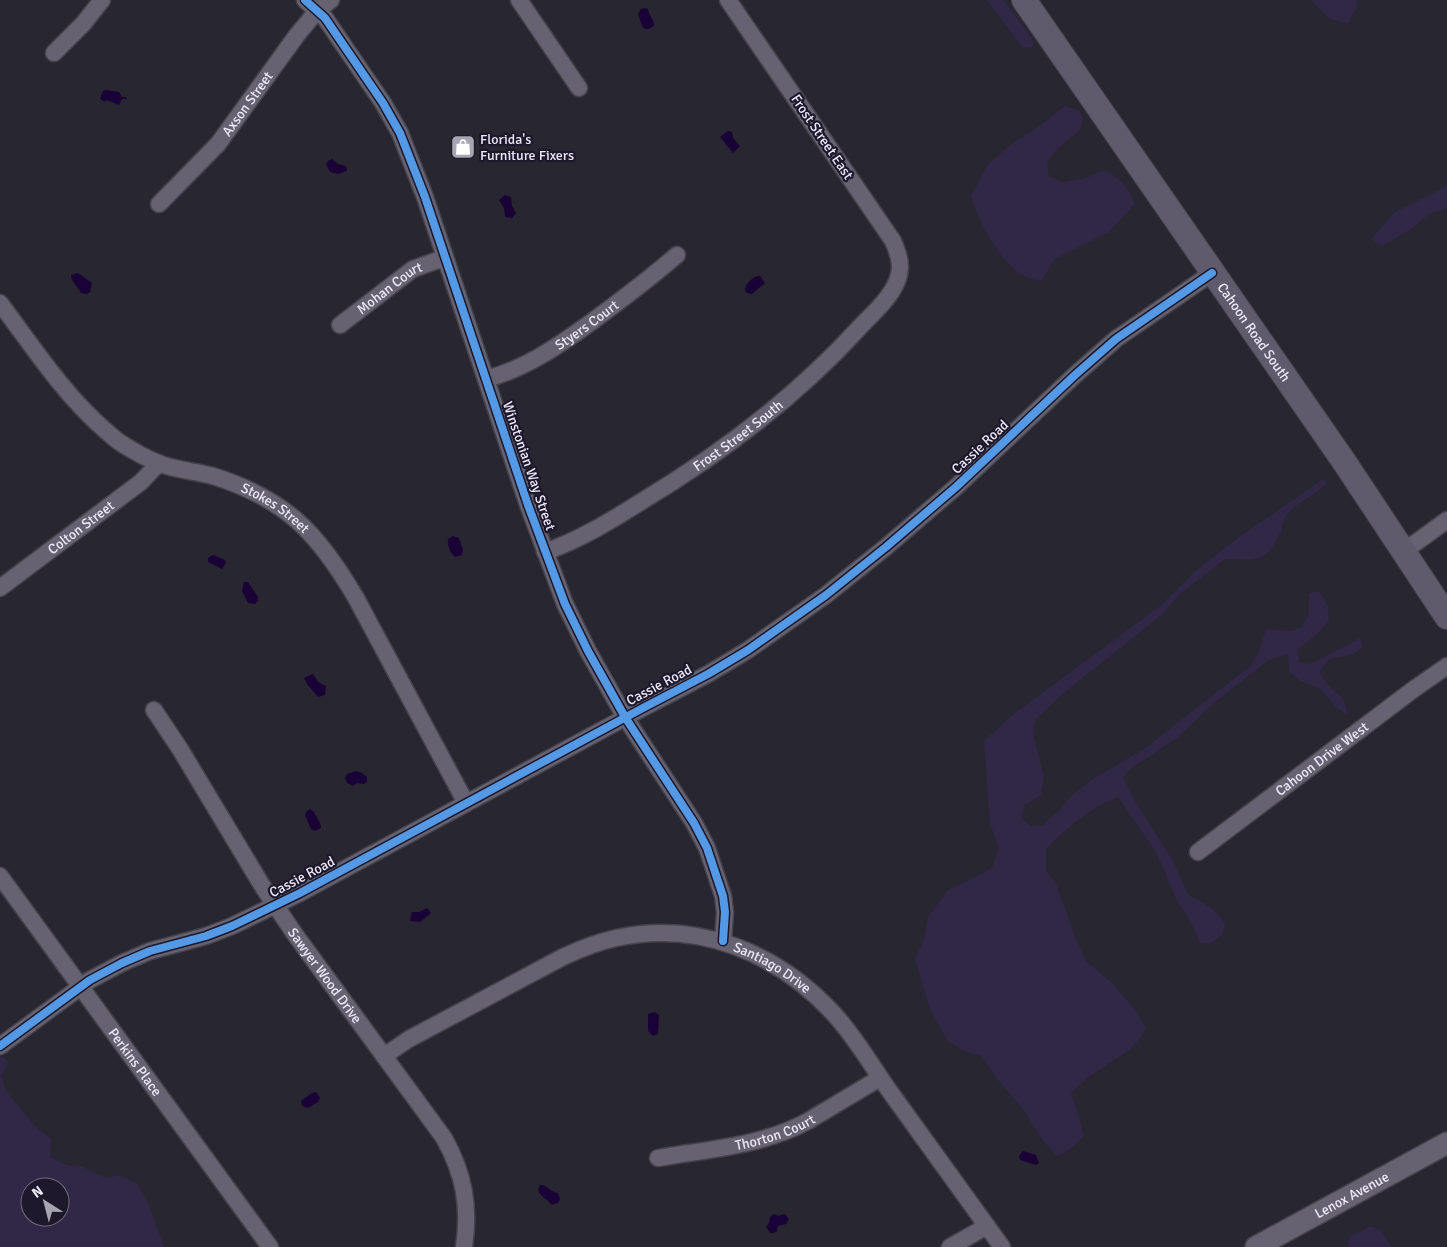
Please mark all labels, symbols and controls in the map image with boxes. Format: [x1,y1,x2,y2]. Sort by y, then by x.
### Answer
street label: Axson Street [218,68,276,139]
street label: Frost Street East [787,91,857,183]
place label: Florida's Furniture Fixers [480,131,574,164]
shop icon: Florida's Furniture Fixers [450,134,476,160]
street label: Mohan Court [353,258,424,318]
street label: Cahoon Road South [1214,279,1294,385]
street label: Styers Court [552,296,622,353]
street label: Frost Street South [690,396,786,475]
street label: Winstonian Way Street [499,399,559,533]
street label: Cassie Road [948,416,1012,478]
street label: Stokes Street [239,479,313,537]
street label: Colton Street [44,497,117,558]
street label: Cassie Road [623,661,695,709]
street label: Cahoon Drive West [1272,718,1372,799]
street label: Cassie Road [266,853,338,901]
street label: Sawyer Wood Drive [284,924,366,1027]
street label: Santiago Drive [731,938,815,997]
street label: Perkins Place [105,1025,166,1099]
street label: Thorton Court [733,1110,818,1154]
street label: Lenox Avenue [1312,1168,1392,1222]
north arrow [20,1177,70,1227]
text: N [29,1182,47,1202]

